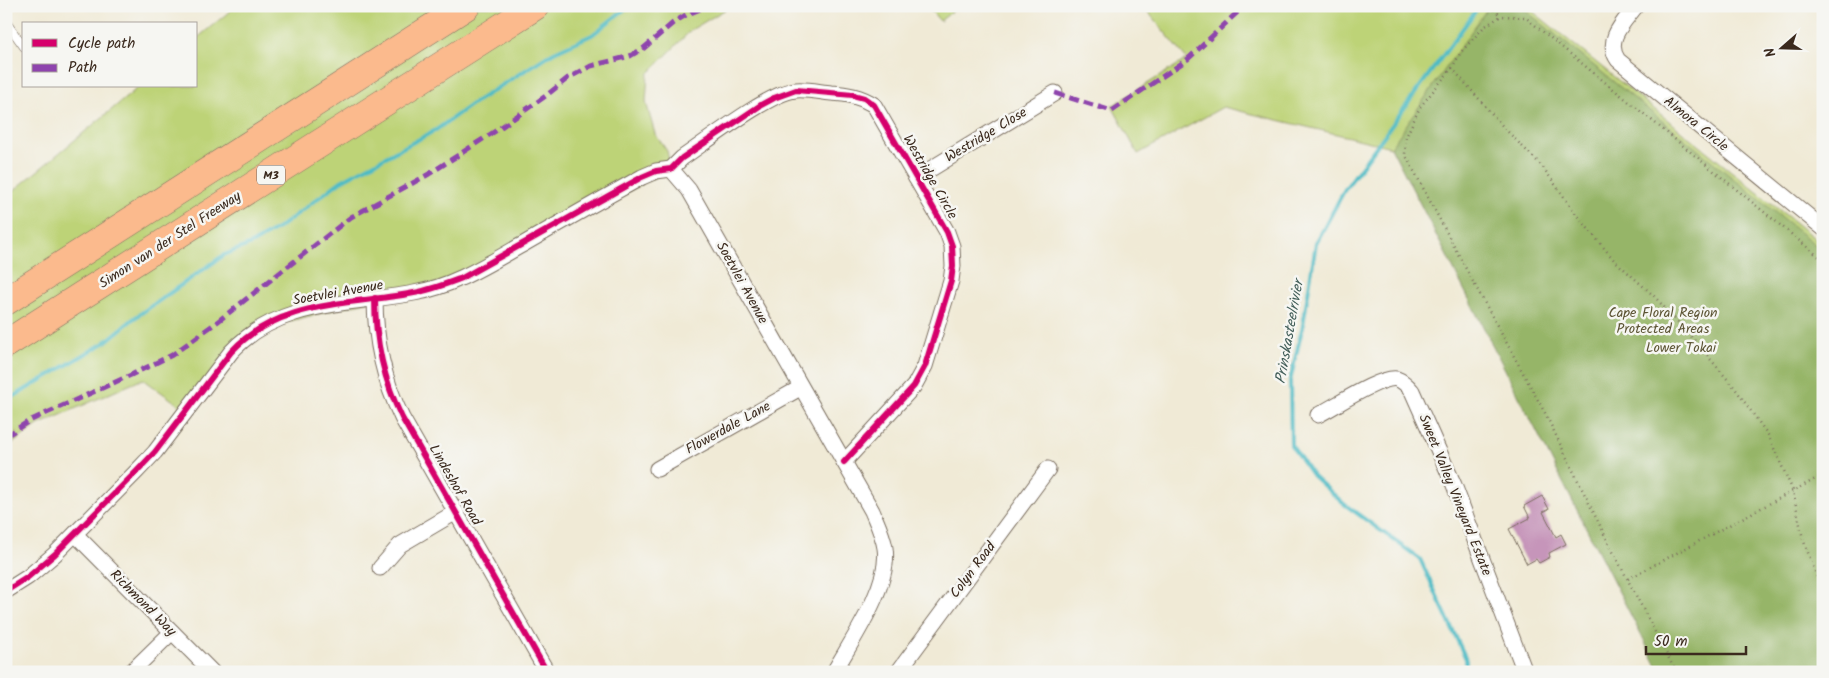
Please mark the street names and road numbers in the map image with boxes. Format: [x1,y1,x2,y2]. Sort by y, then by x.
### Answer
street label: Almora Circle [1659,91,1734,158]
street label: Westridge Close [941,101,1032,168]
street label: Westridge Circle [897,131,963,224]
road number: M3 [257,166,285,184]
street label: Simon van der Stel Freeway [95,185,246,294]
street label: Soetvlei Avenue [710,238,774,329]
street label: Soetvlei Avenue [291,274,386,312]
street label: Flowerdale Lane [681,395,775,460]
street label: Sweet Valley Vineyard Estate [1412,411,1498,580]
street label: Lindeshof Road [423,440,488,531]
street label: Colyn Road [944,536,1002,603]
street label: Richmond Way [105,565,182,642]

